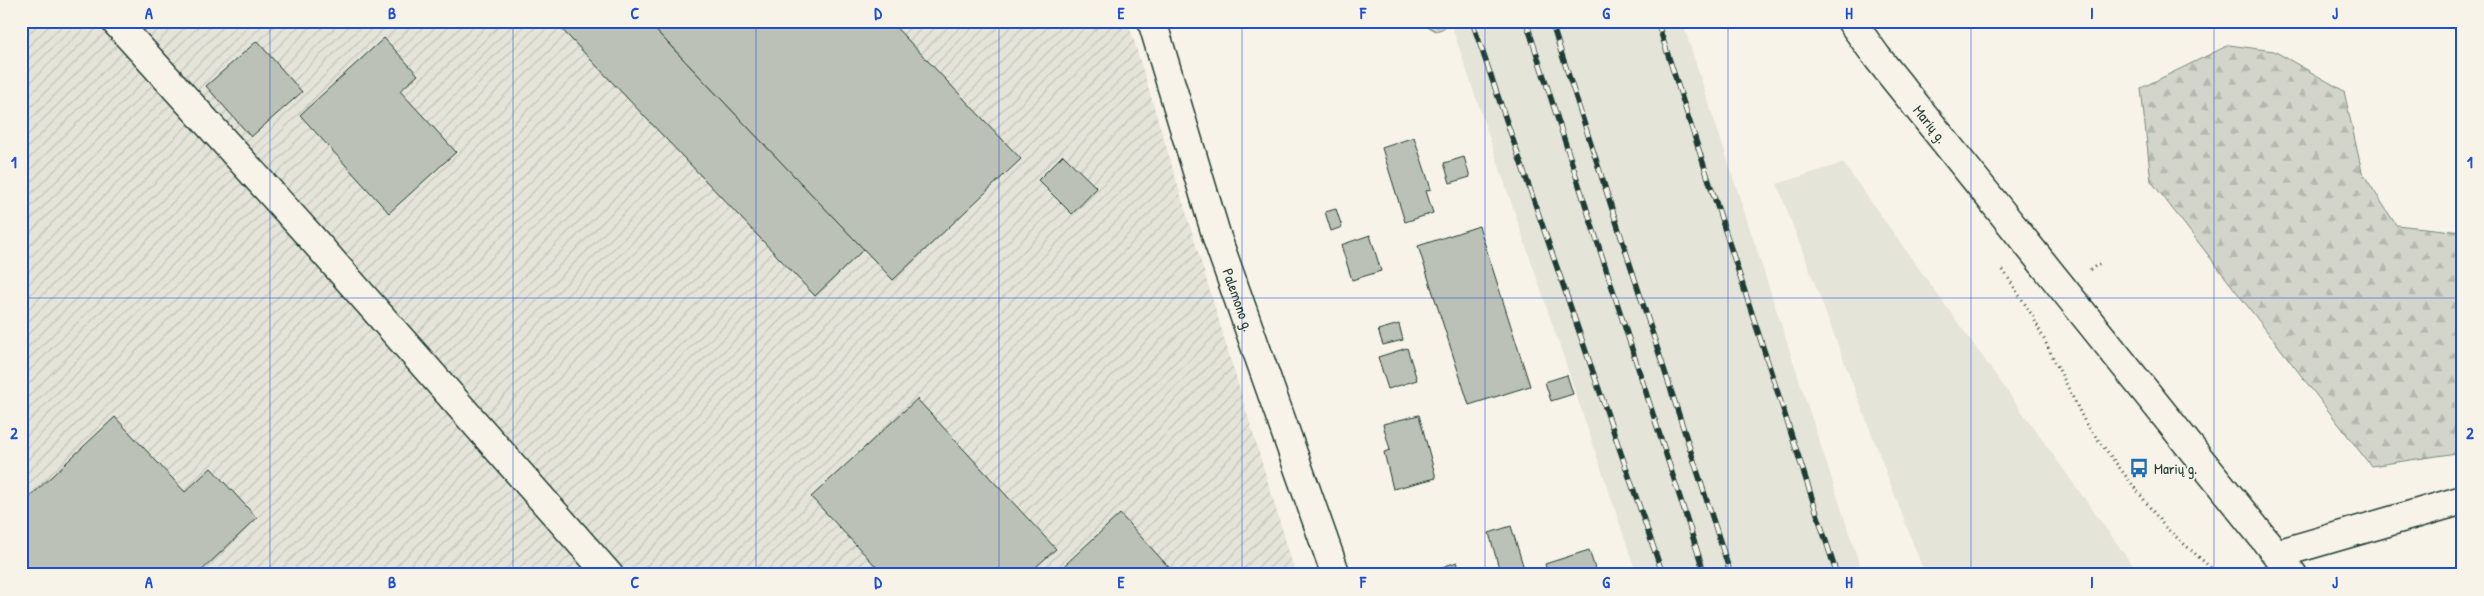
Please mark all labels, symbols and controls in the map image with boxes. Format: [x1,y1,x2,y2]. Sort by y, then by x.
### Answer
text: A [145,2,153,24]
text: B [388,2,396,24]
text: C [631,2,640,24]
text: D [874,2,882,24]
text: E [1117,2,1125,24]
text: F [1359,2,1367,24]
text: G [1602,2,1610,24]
text: H [1845,2,1853,24]
text: I [2090,2,2094,24]
text: J [2332,2,2338,24]
street label: Marių g. [1909,100,1952,147]
text: 1 [11,151,17,173]
text: 1 [2467,151,2473,173]
street label: Palemono g. [1218,265,1260,334]
text: 2 [10,422,18,444]
text: 2 [2466,422,2474,444]
bus stop icon: Marių g. [2128,457,2150,479]
place label: Marių g. [2154,458,2197,479]
text: A [145,571,153,593]
text: B [388,571,396,593]
text: C [631,571,640,593]
text: D [874,571,882,593]
text: E [1117,571,1125,593]
text: F [1359,571,1367,593]
text: G [1602,571,1610,593]
text: H [1845,571,1853,593]
text: I [2090,571,2094,593]
text: J [2332,571,2338,593]

